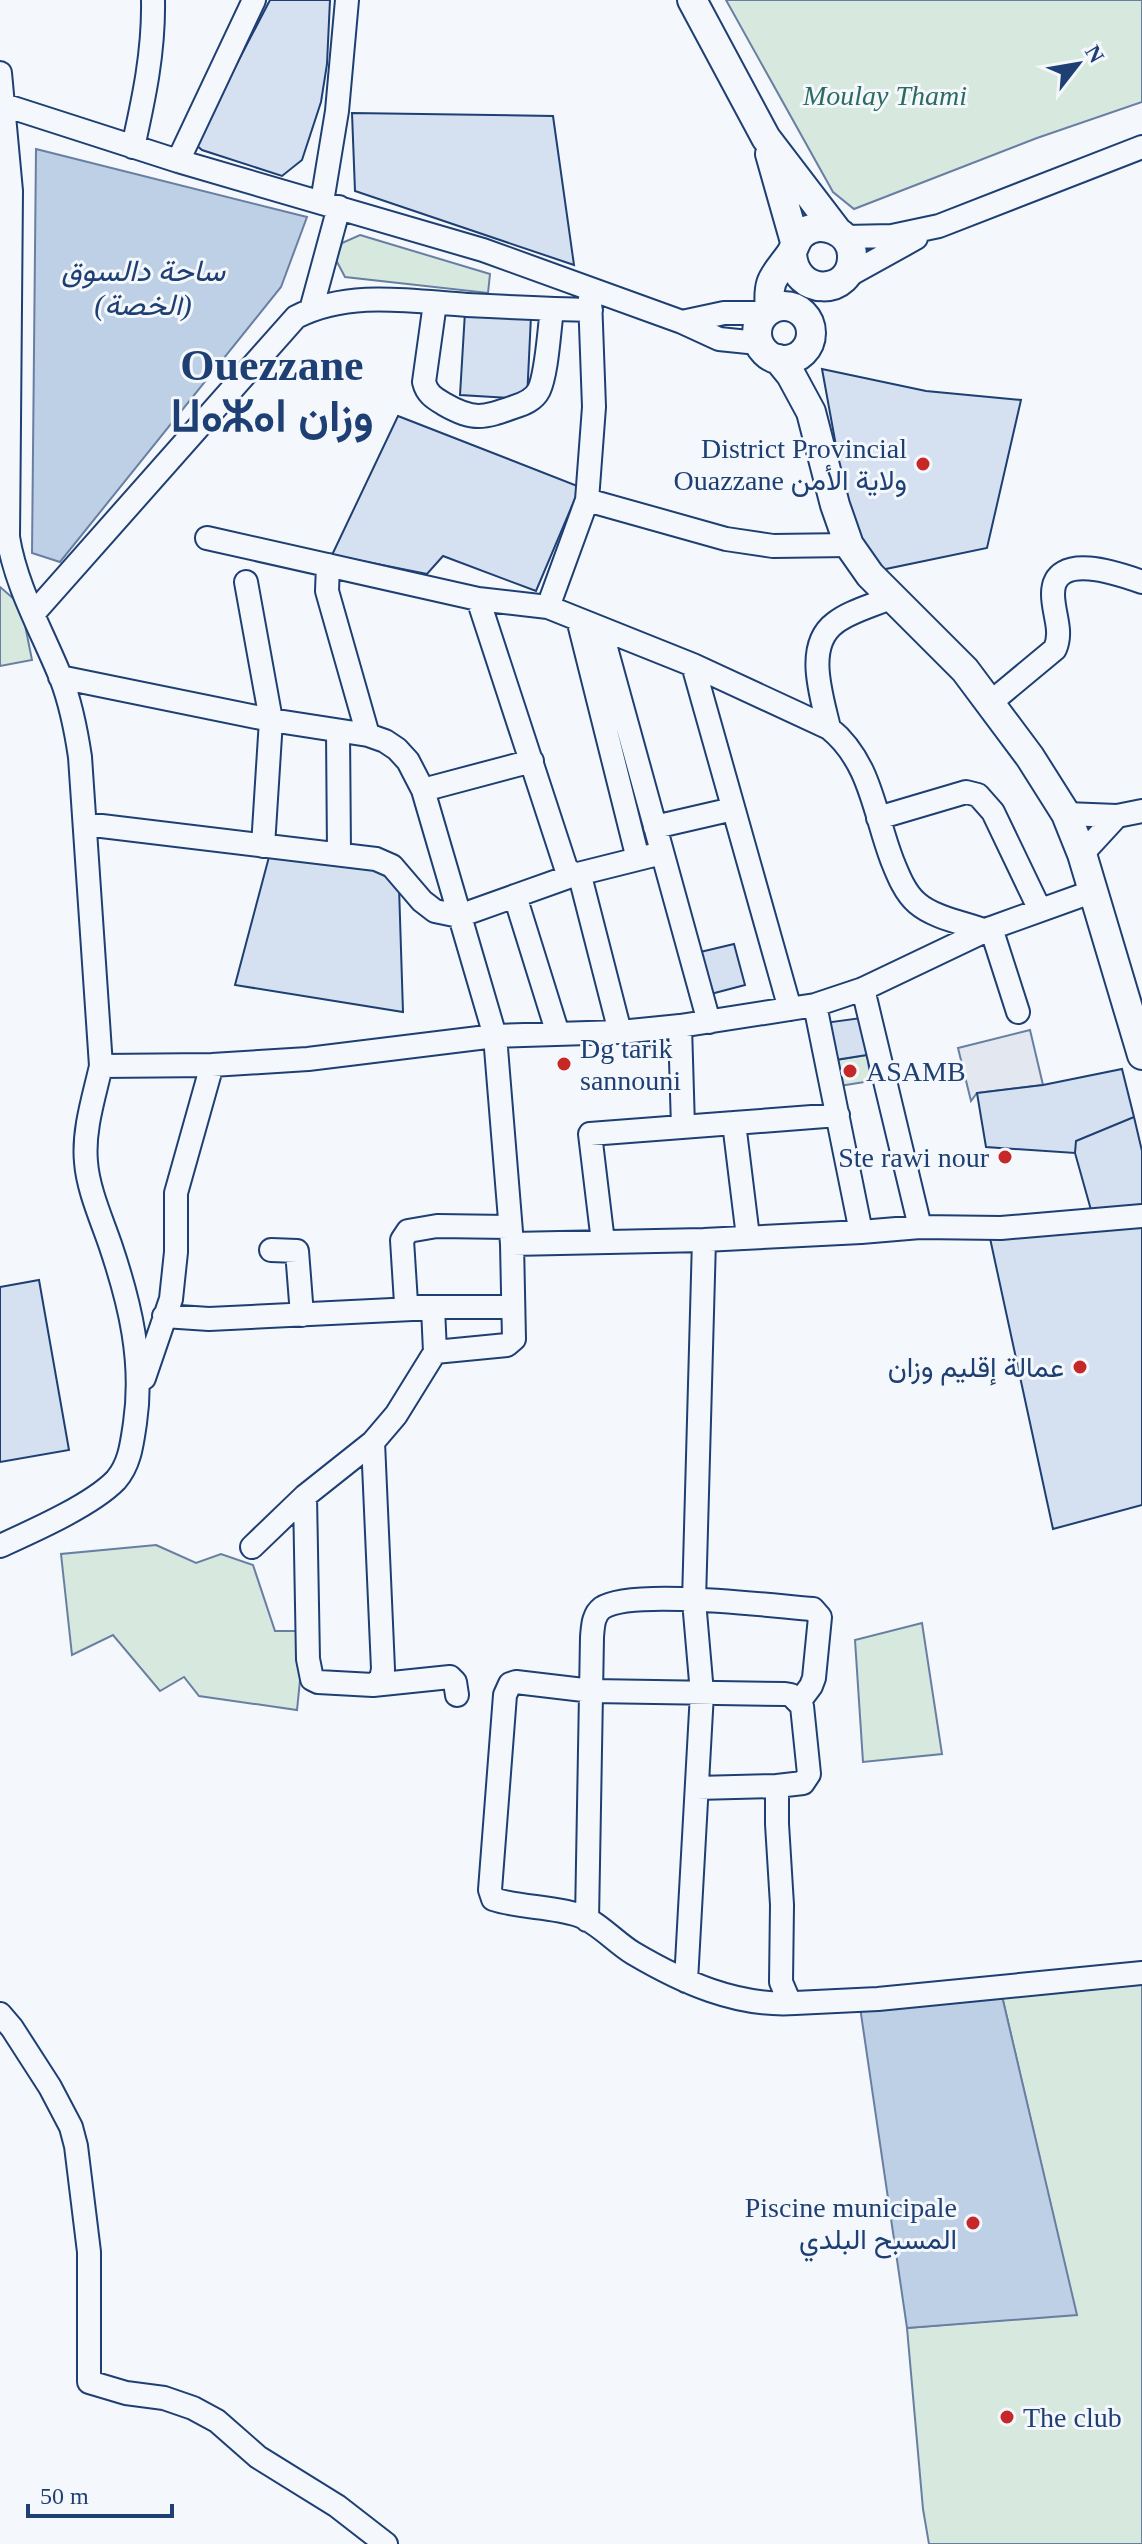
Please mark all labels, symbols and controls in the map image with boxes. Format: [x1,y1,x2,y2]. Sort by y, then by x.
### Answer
north arrow [1038,24,1118,104]
text: N [1080,41,1110,67]
park label: Moulay Thami [802,80,967,111]
water label: ساحة دالسوق (الخصة) [61,254,226,322]
district label: Ouezzane ⵡⴰⵣⴰⵏ وزان [170,341,374,443]
place label: District Provincial Ouazzane ولاية الأمن [674,433,907,498]
marker: District Provincial Ouazzane ولاية الأمن [914,455,932,473]
place label: Dg tarik sannouni [580,1033,681,1096]
marker: Dg tarik sannouni [555,1055,573,1073]
place label: ASAMB [866,1056,966,1087]
marker: ASAMB [841,1062,859,1080]
place label: Ste rawi nour [838,1142,990,1173]
marker: Ste rawi nour [996,1148,1014,1166]
place label: عمالة إقليم وزان [888,1352,1064,1386]
marker: عمالة إقليم وزان [1071,1358,1089,1376]
place label: Piscine municipale المسبح البلدي [745,2192,957,2262]
marker: Piscine municipale المسبح البلدي [964,2214,982,2232]
place label: The club [1023,2402,1122,2433]
marker: The club [998,2408,1016,2426]
scale bar [28,2468,172,2518]
text: 50 m [40,2483,89,2509]

